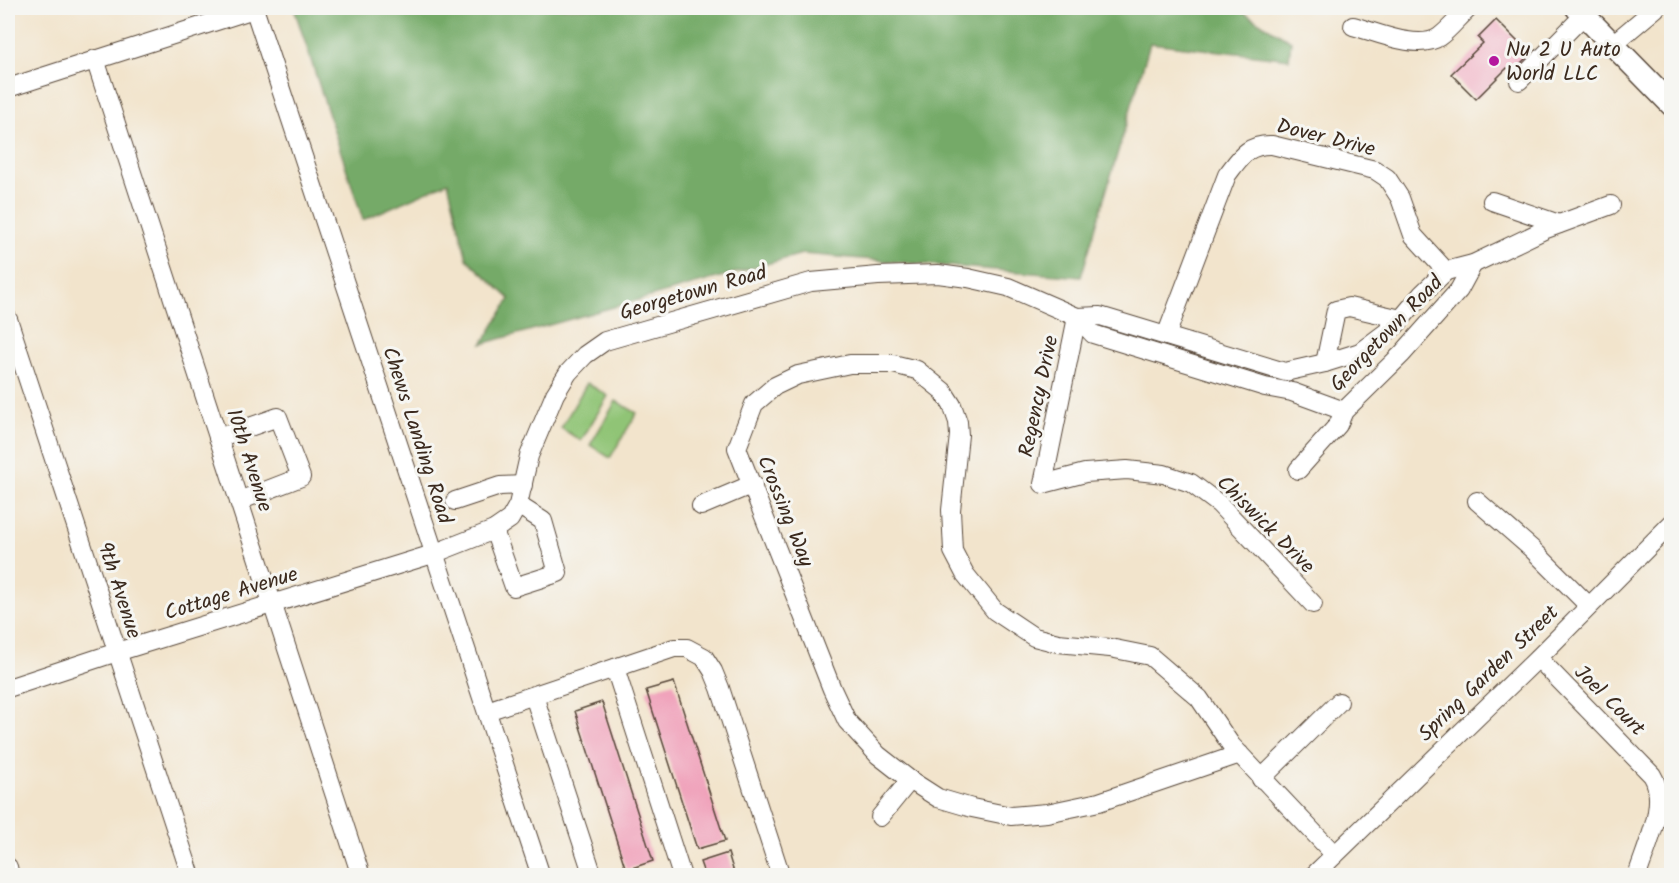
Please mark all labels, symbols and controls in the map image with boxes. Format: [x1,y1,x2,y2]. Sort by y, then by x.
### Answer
place label: Nu 2 U Auto World LLC [1506,34,1621,91]
marker: Nu 2 U Auto World LLC [1487,54,1501,68]
street label: Dover Drive [1273,110,1379,167]
street label: Georgetown Road [616,257,771,330]
street label: Georgetown Road [1323,268,1452,400]
street label: Regency Drive [1010,332,1069,460]
street label: Chews Landing Road [372,343,461,529]
street label: 10th Avenue [216,405,281,517]
street label: Crossing Way [747,451,822,572]
street label: Chiswick Drive [1208,468,1322,582]
street label: 9th Avenue [87,538,150,644]
street label: Cottage Avenue [161,558,303,630]
street label: Spring Garden Street [1411,597,1568,750]
street label: Joel Court [1566,658,1653,745]

